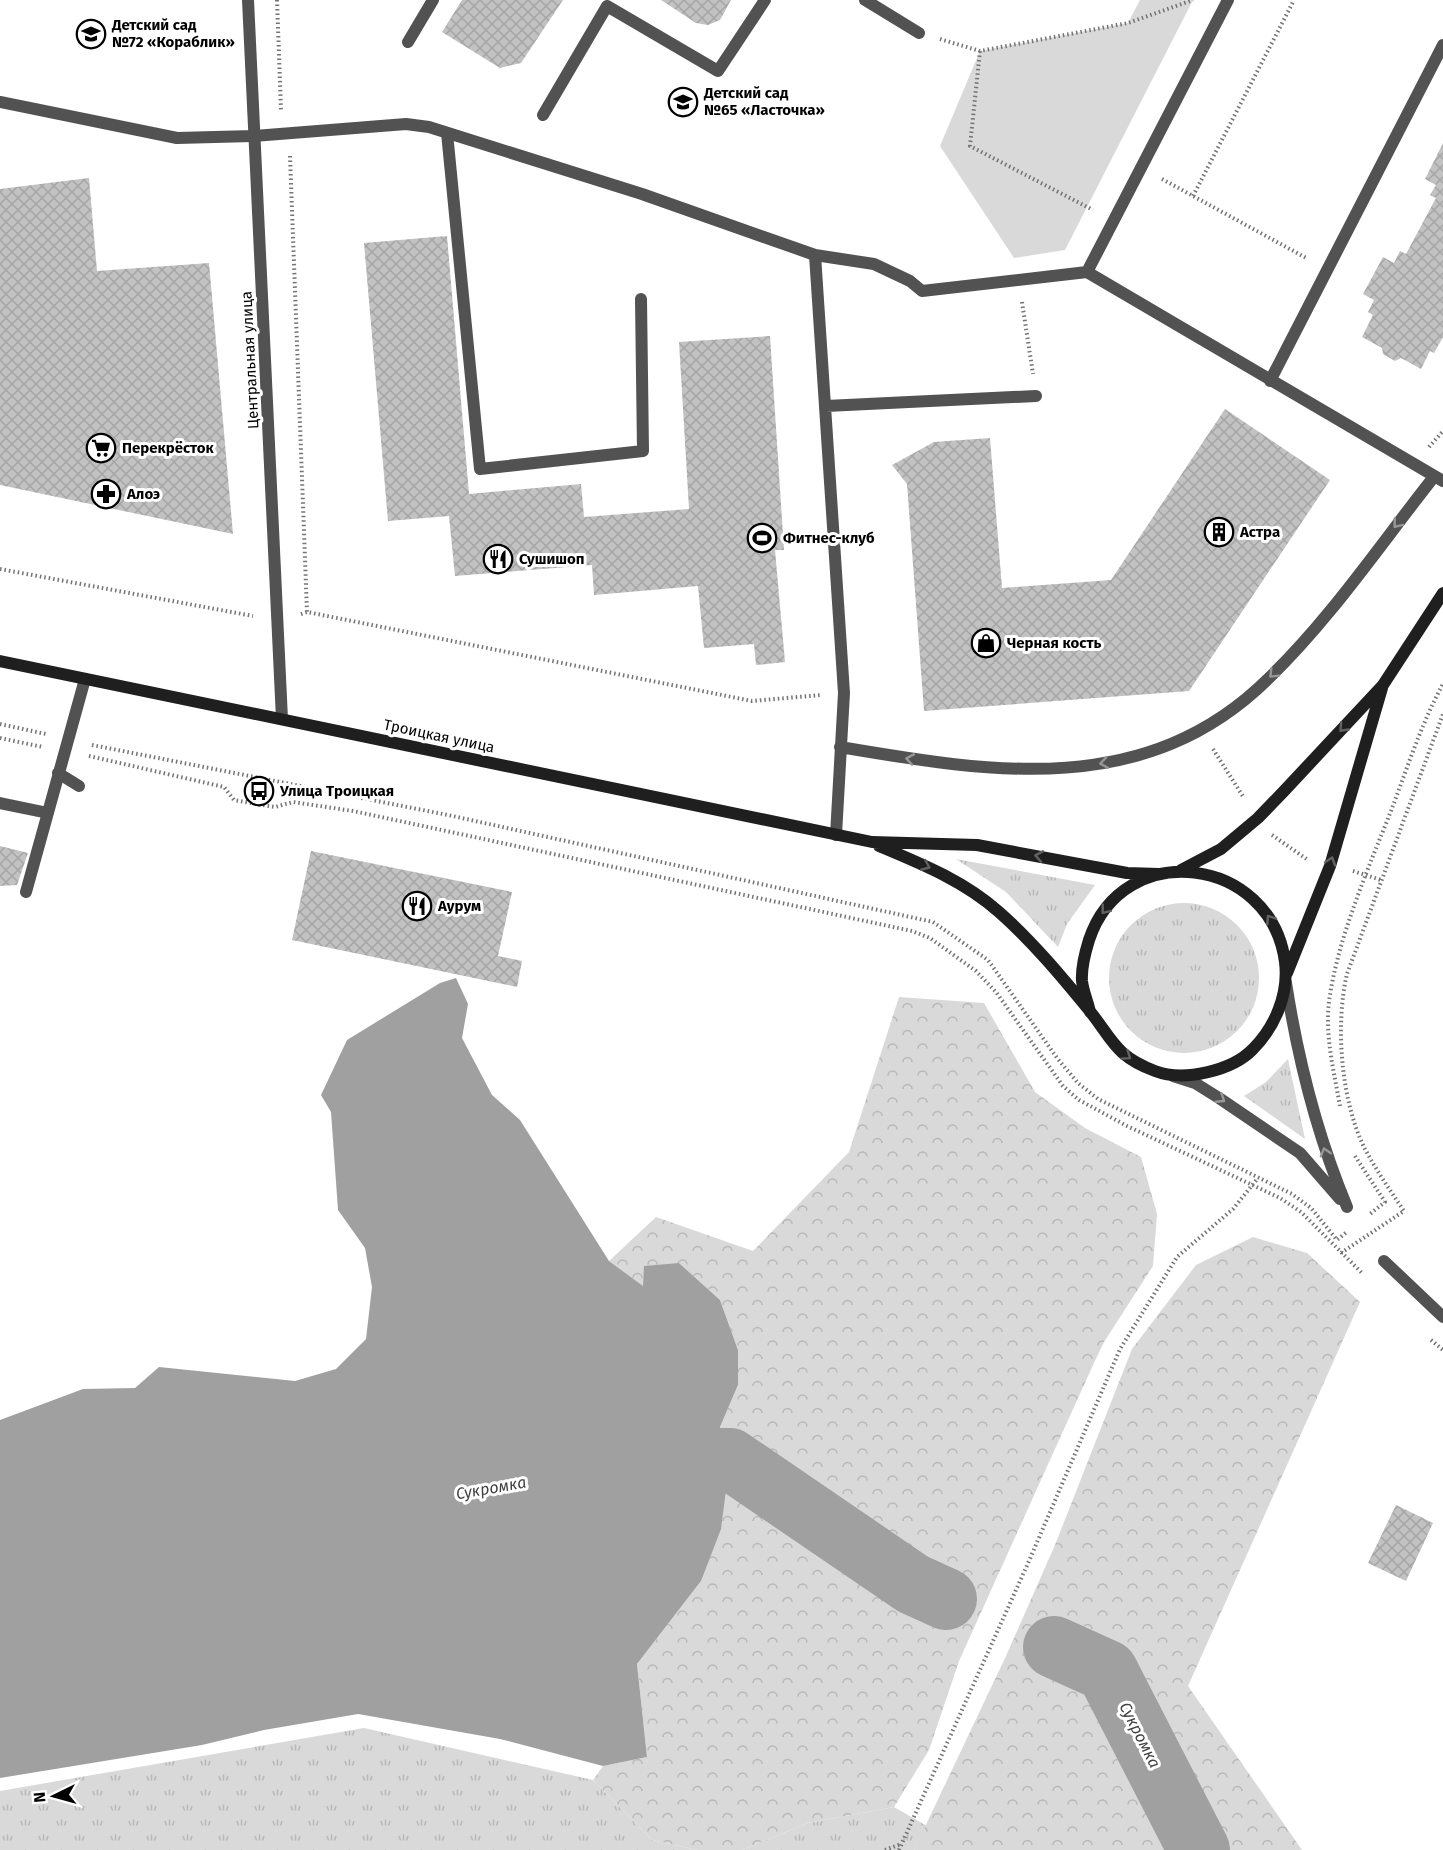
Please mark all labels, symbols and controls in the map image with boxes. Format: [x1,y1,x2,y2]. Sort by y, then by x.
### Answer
place label: Детский сад №72 «Кораблик» [111,16,235,51]
school or university icon: Детский сад №72 «Кораблик» [75,18,107,50]
place label: Детский сад №65 «Ласточка» [703,84,825,119]
school or university icon: Детский сад №65 «Ласточка» [667,86,699,118]
street label: Центральная улица [237,291,263,429]
supermarket icon: Перекрёсток [85,432,117,464]
place label: Перекрёсток [122,439,215,457]
pharmacy icon: Алоэ [90,478,122,510]
place label: Алоэ [126,485,160,503]
building icon: Астра [1203,516,1235,548]
one-way arrow [1393,517,1404,528]
sports icon: Фитнес-клуб [746,522,778,554]
place label: Астра [1239,523,1280,541]
place label: Фитнес-клуб [783,529,875,547]
restaurant icon: Сушишоп [482,543,514,575]
place label: Сушишоп [519,550,584,568]
shop icon: Черная кость [970,627,1002,659]
place label: Черная кость [1007,634,1101,652]
one-way arrow [1270,667,1281,678]
street label: Троицкая улица [382,715,496,757]
one-way arrow [1340,720,1351,731]
one-way arrow [905,753,914,765]
one-way arrow [1099,757,1108,769]
bus stop icon: Улица Троицкая [243,775,275,807]
place label: Улица Троицкая [279,782,394,800]
one-way arrow [1035,850,1045,863]
one-way arrow [1324,856,1336,867]
one-way arrow [919,858,930,870]
restaurant icon: Аурум [401,890,433,922]
place label: Аурум [437,897,481,915]
one-way arrow [1101,904,1112,915]
one-way arrow [1265,915,1277,925]
one-way arrow [1121,1049,1132,1060]
one-way arrow [1214,1092,1225,1103]
one-way arrow [1320,1147,1332,1158]
water label: Сукромка [454,1472,528,1504]
water label: Сукромка [1115,1699,1165,1771]
north arrow [24,1766,84,1826]
text: N [30,1791,49,1803]

